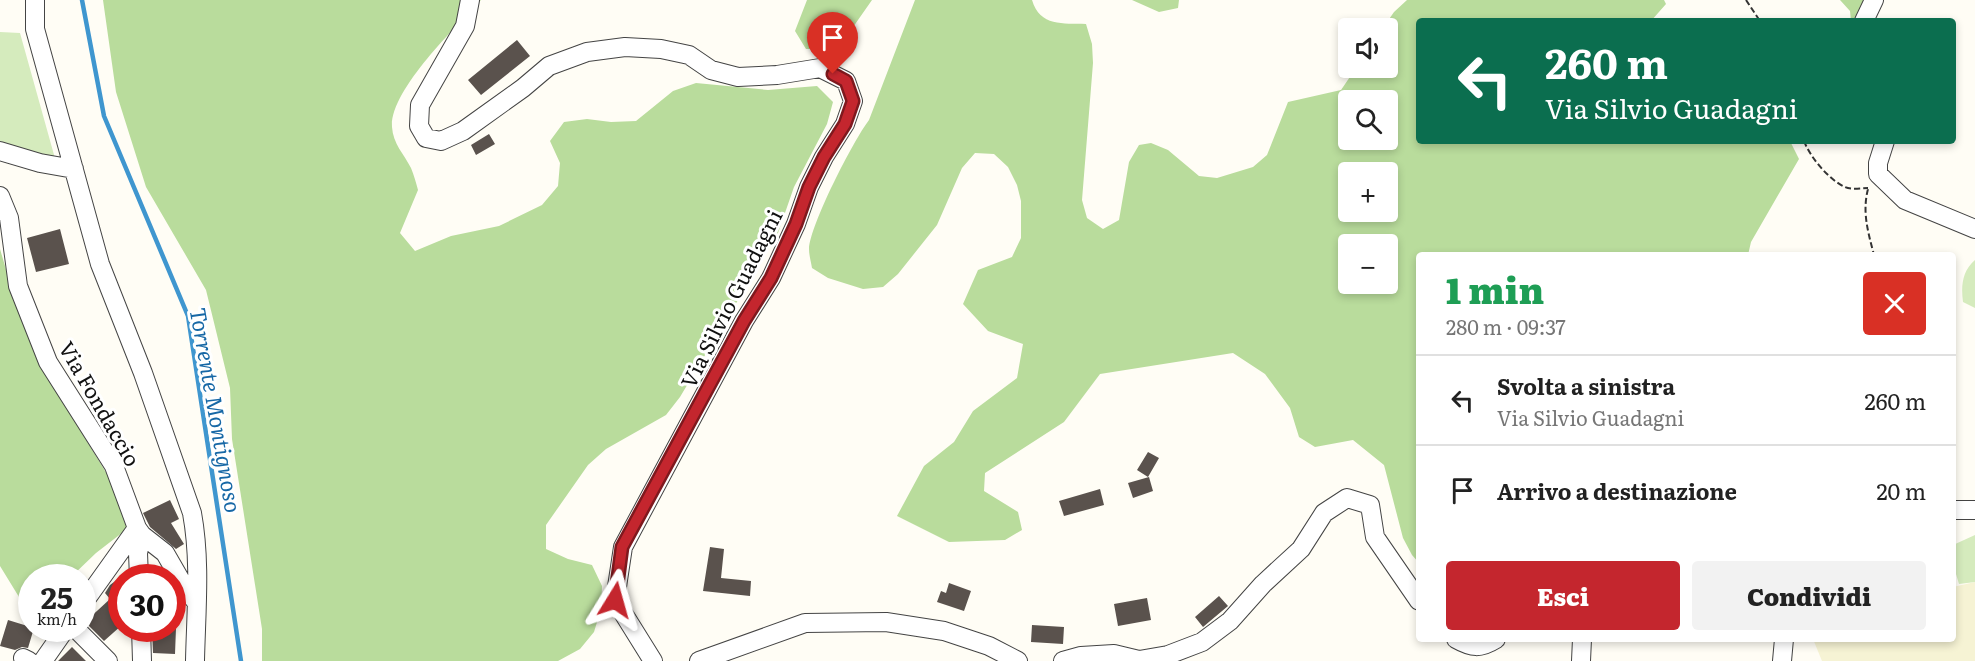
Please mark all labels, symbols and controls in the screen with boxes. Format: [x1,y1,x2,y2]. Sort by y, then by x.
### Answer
pin [807,12,858,74]
map controls [1338,18,1398,294]
button: sound [1338,18,1398,78]
icon: arrive [816,21,849,54]
text: 260 m [1545,30,1668,92]
icon: left [1446,42,1524,120]
text: Via Silvio Guadagni [1545,87,1798,127]
button: search [1338,90,1398,150]
button: + [1338,162,1398,222]
street label: Via Silvio Guadagni [672,203,788,393]
button: − [1338,234,1398,294]
text: 1 min [1446,262,1544,315]
button: close [1863,272,1926,335]
water label: Torrente Montignoso [183,305,251,515]
text: 280 m · 09:37 [1446,311,1566,341]
street label: Via Fondaccio [53,335,149,471]
text: Svolta a sinistra [1497,369,1675,402]
icon: left [1446,384,1479,417]
text: 260 m [1865,384,1926,417]
text: Via Silvio Guadagni [1497,402,1684,432]
icon: arrive [1446,474,1479,507]
text: Arrivo a destinazione [1497,474,1737,507]
text: 20 m [1876,474,1926,507]
button: Esci [1446,561,1680,630]
button: Condividi [1692,561,1926,630]
speed limit sign: 30 [108,564,186,642]
position arrow [583,568,647,632]
text: 25 [41,574,73,618]
text: km/h [37,607,77,630]

